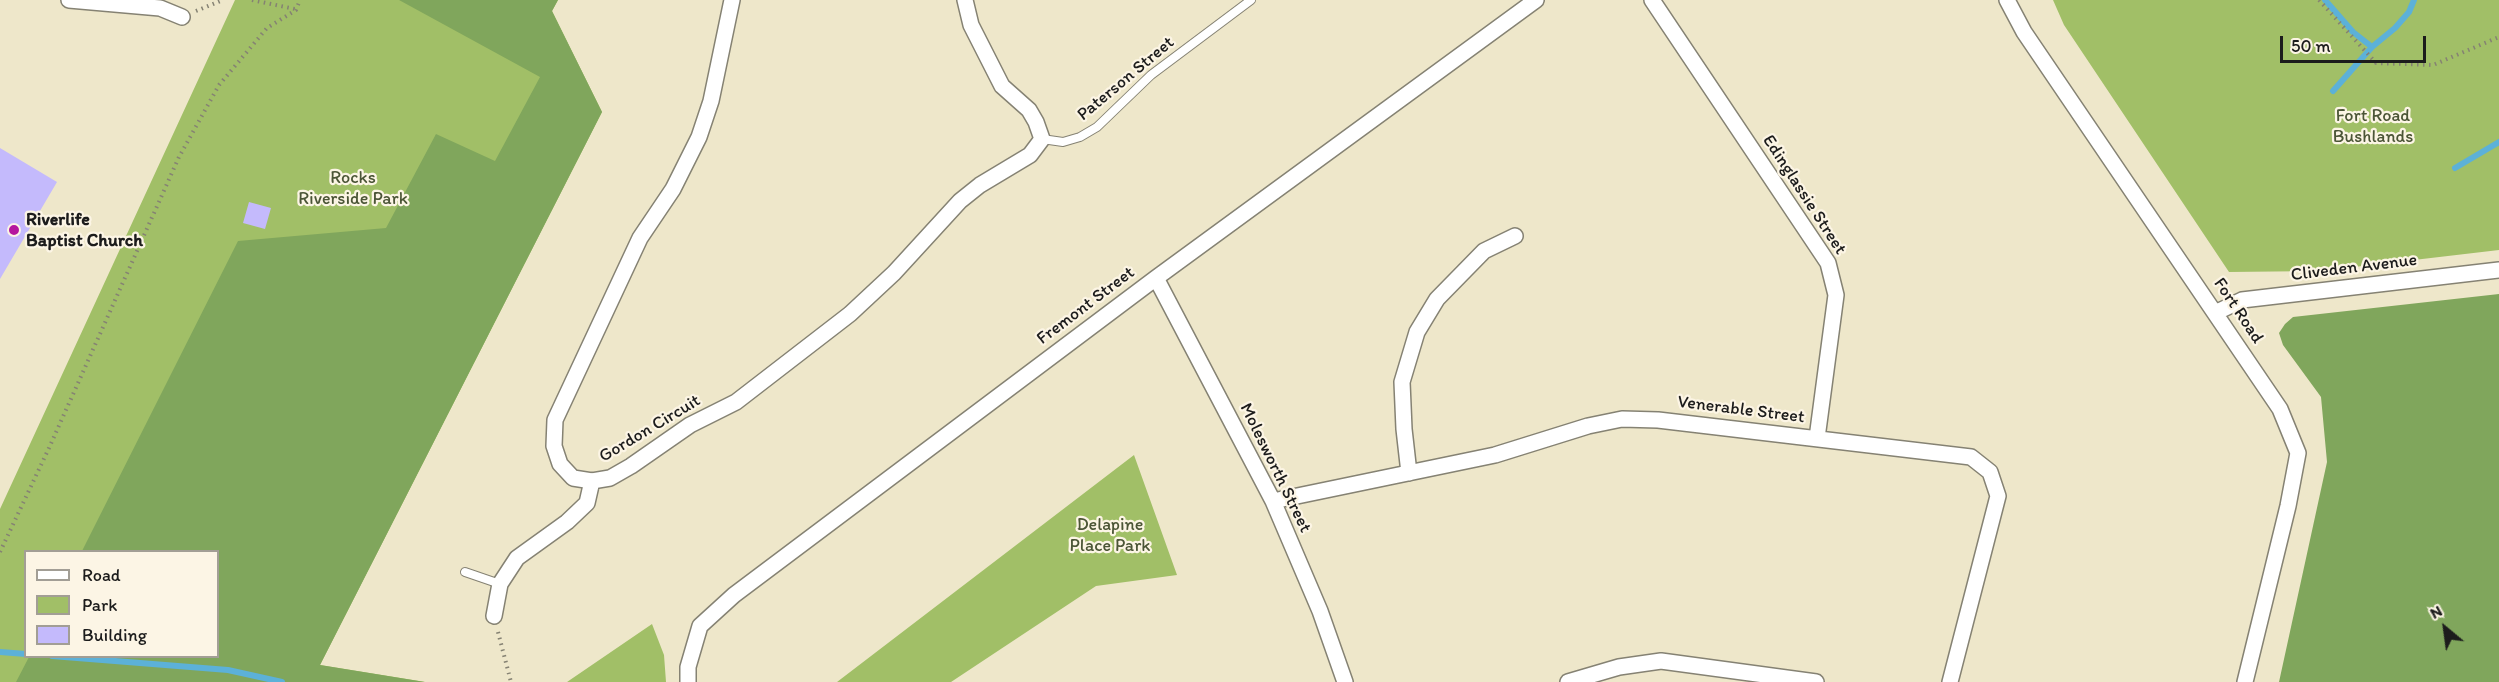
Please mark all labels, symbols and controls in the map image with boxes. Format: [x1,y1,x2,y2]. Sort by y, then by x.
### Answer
scale bar [2283,24,2428,62]
street label: Paterson Street [1073,32,1179,126]
text: 50 m [2291,35,2331,57]
park label: Fort Road Bushlands [2333,105,2413,148]
street label: Edinglassie Street [1757,131,1851,259]
park label: Rocks Riverside Park [298,167,408,210]
place label: Riverlife Baptist Church [26,209,143,252]
marker: Riverlife Baptist Church [7,223,21,237]
street label: Cliveden Avenue [2290,250,2418,286]
street label: Fremont Street [1033,262,1139,350]
street label: Fort Road [2208,274,2268,348]
street label: Gordon Circuit [595,390,705,468]
street label: Venerable Street [1676,391,1806,429]
street label: Molesworth Street [1234,400,1316,536]
park label: Delapine Place Park [1070,514,1150,556]
legend [24,550,219,658]
text: Road [82,564,121,586]
text: Park [82,594,117,616]
north arrow [2415,598,2475,658]
text: N [2427,601,2445,623]
text: Building [82,624,147,646]

